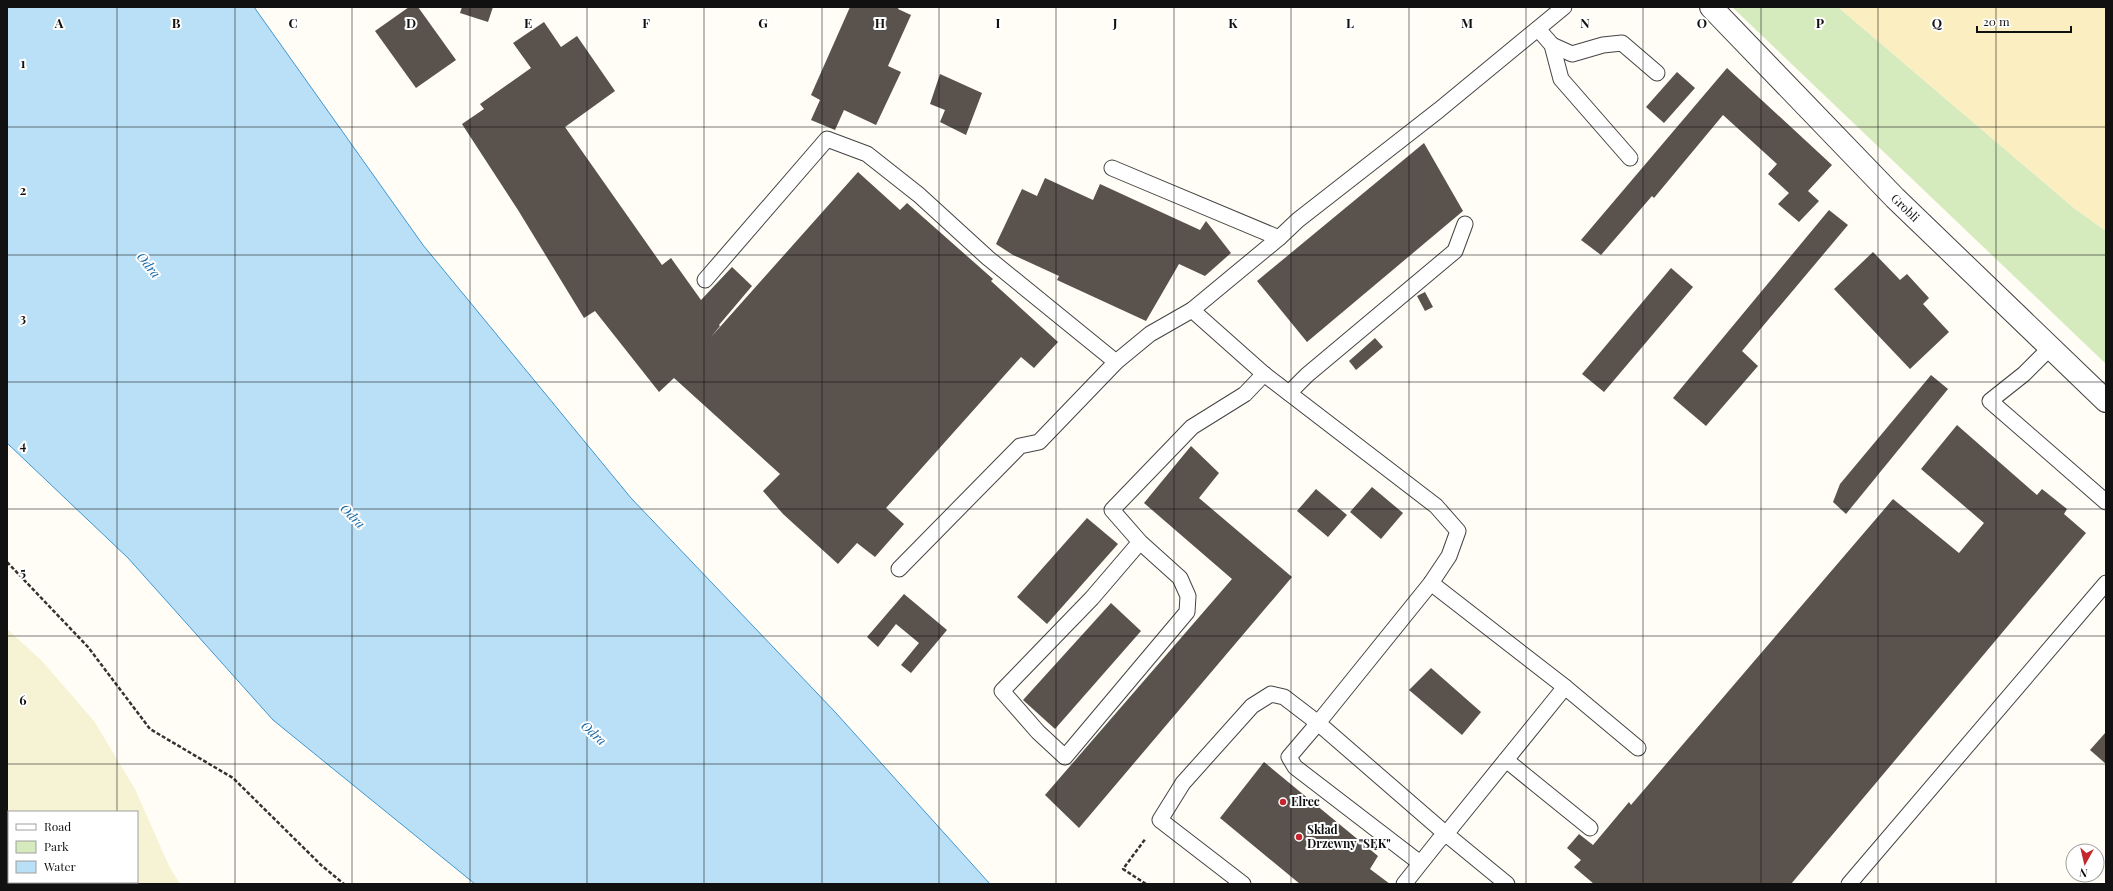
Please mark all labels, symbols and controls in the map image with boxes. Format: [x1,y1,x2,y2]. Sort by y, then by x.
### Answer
scale bar [1977,8,2071,34]
text: 20 m [1983,13,2010,29]
text: A [54,14,64,31]
text: B [172,14,181,31]
text: C [288,14,298,31]
text: D [406,14,416,31]
text: E [524,14,532,31]
text: F [642,14,650,31]
text: G [758,14,768,31]
text: H [875,14,885,31]
text: I [996,14,1001,31]
text: J [1112,14,1118,31]
text: K [1228,14,1238,31]
text: L [1346,14,1354,31]
text: M [1461,14,1473,31]
text: N [1580,14,1590,31]
text: O [1697,14,1707,31]
text: P [1816,14,1825,31]
text: Q [1932,14,1943,31]
text: 1 [21,54,26,71]
text: 2 [20,181,27,198]
street label: Grobli [1888,190,1924,225]
water label: Odra [134,248,165,281]
text: 3 [20,309,26,326]
text: 4 [20,436,27,453]
water label: Odra [337,500,370,532]
text: 5 [20,563,26,580]
text: 6 [19,691,27,708]
water label: Odra [578,717,611,749]
place label: Elrec [1291,793,1320,809]
marker: Elrec [1278,797,1288,807]
legend [8,811,138,883]
text: Road [44,818,71,834]
place label: Skład Drzewny "SĘK" [1307,821,1391,851]
marker: Skład Drzewny "SĘK" [1294,832,1304,842]
text: Park [44,838,69,854]
north arrow [2065,843,2105,883]
text: Water [43,858,77,874]
text: N [2079,865,2089,881]

